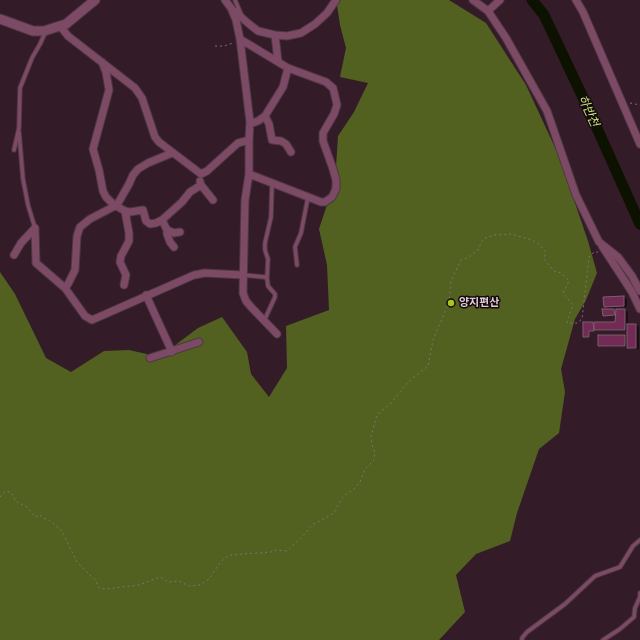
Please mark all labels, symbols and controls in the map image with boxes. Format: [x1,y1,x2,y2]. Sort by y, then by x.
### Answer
water label: 하반천 [574,93,602,129]
place label: 양지편산 [459,296,499,310]
marker: 양지편산 [446,298,456,308]

